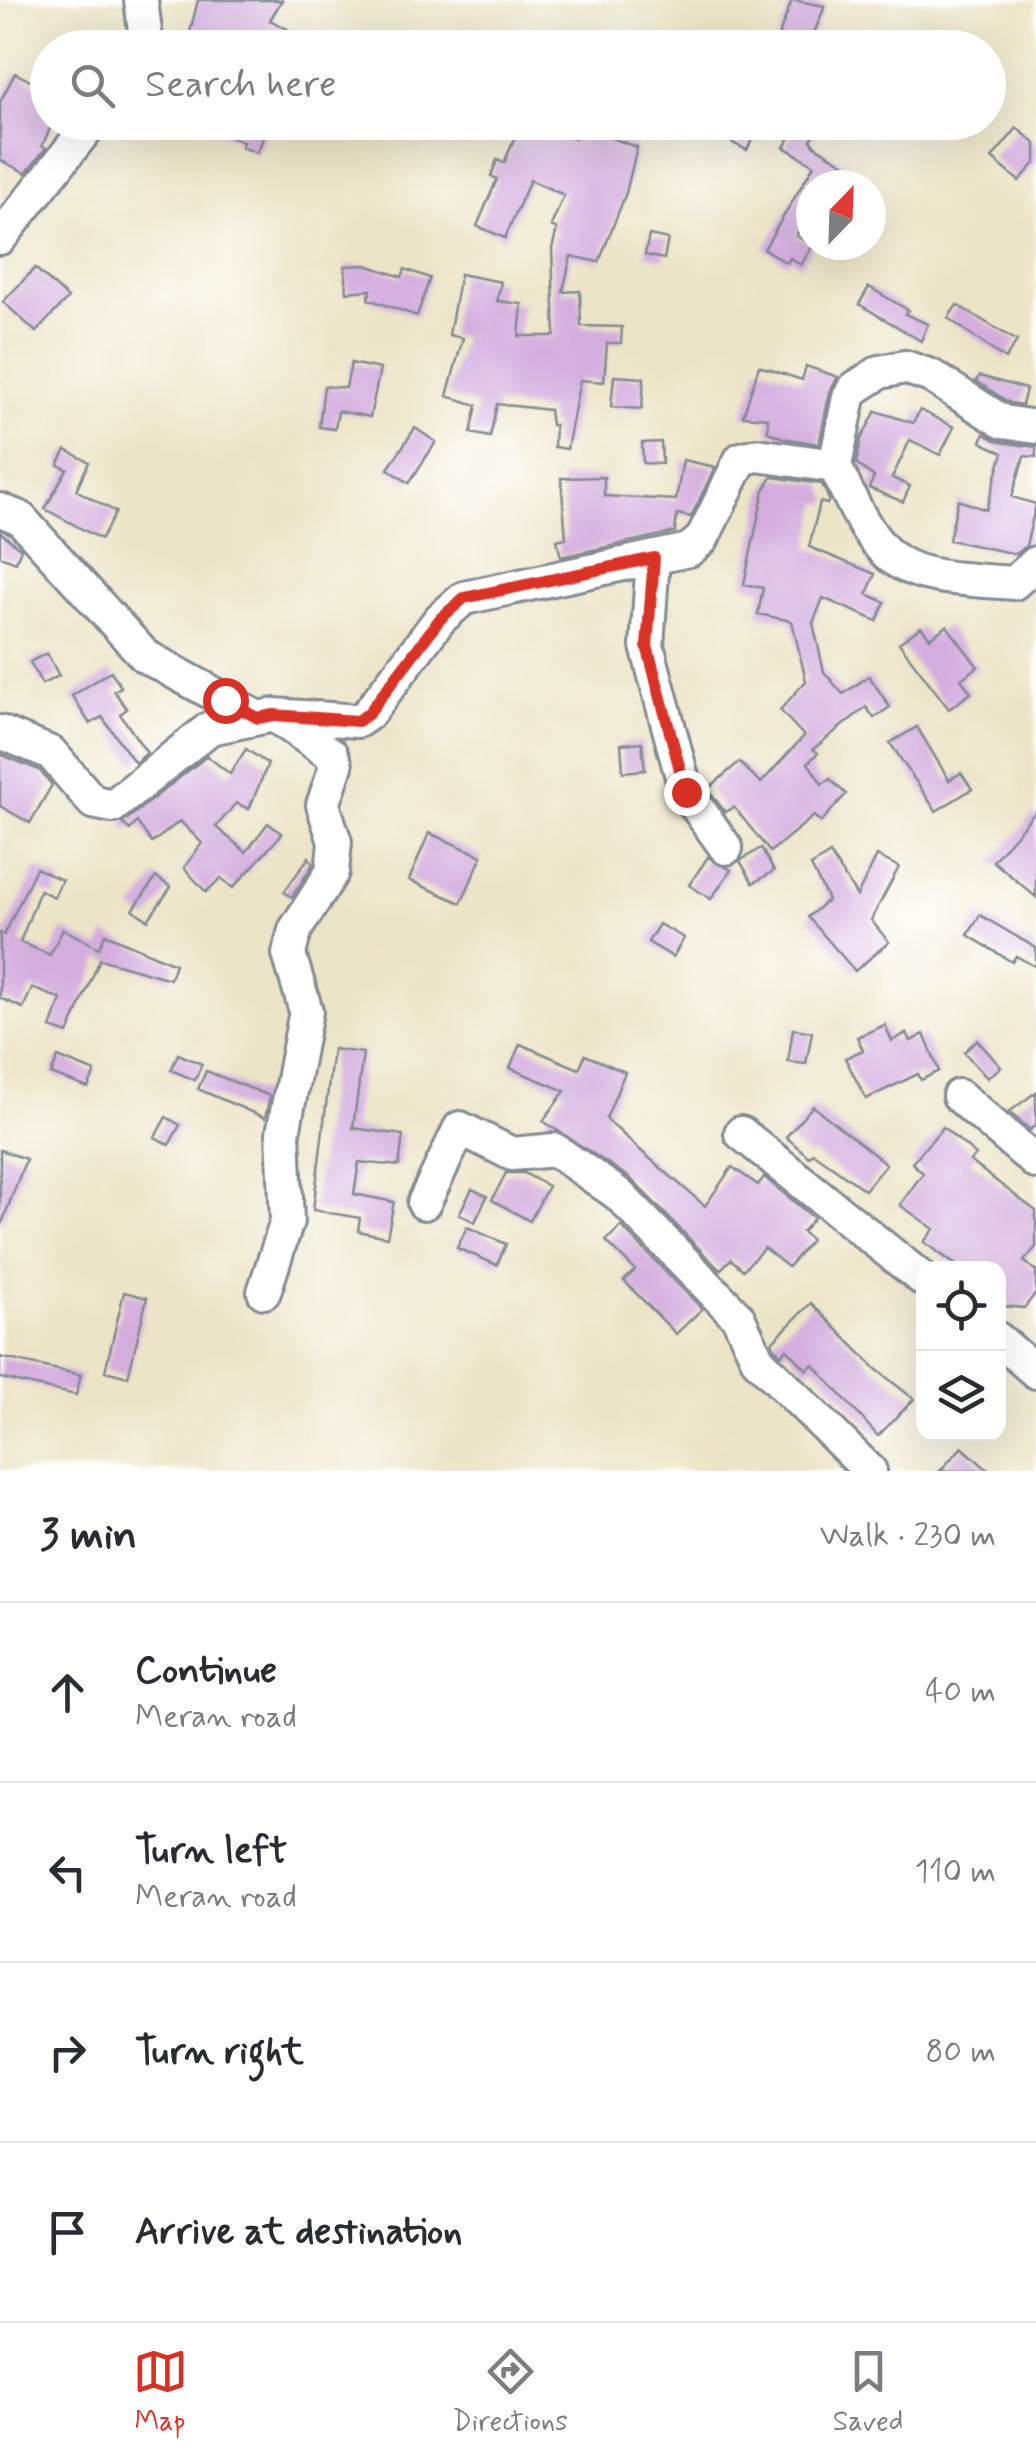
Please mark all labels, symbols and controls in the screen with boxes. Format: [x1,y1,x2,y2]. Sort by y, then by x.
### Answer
search box [30,30,1006,140]
icon: search [65,58,120,113]
text: Search here [145,61,336,110]
north arrow [796,170,886,260]
route start [203,678,249,724]
route end [664,770,710,816]
map controls [916,1261,1006,1441]
button: locate [916,1261,1006,1351]
button: layers [916,1351,1006,1441]
text: 3 min [40,1509,137,1564]
text: Walk · 230 m [820,1515,996,1557]
text: Continue [135,1647,277,1696]
icon: ahead [40,1665,95,1720]
text: 40 m [925,1671,996,1713]
text: Meran road [135,1696,297,1738]
text: Turn left [135,1827,287,1876]
icon: left [40,1845,95,1900]
text: 110 m [915,1851,996,1893]
text: Meran road [135,1876,297,1918]
icon: right [40,2025,95,2080]
text: Turn right [135,2028,304,2077]
text: 80 m [926,2031,996,2073]
icon: arrive [40,2205,95,2260]
text: Arrive at destination [135,2208,462,2257]
tab: Map [133,2344,188,2441]
tab: Directions [453,2344,568,2441]
tab: Saved [833,2344,903,2441]

